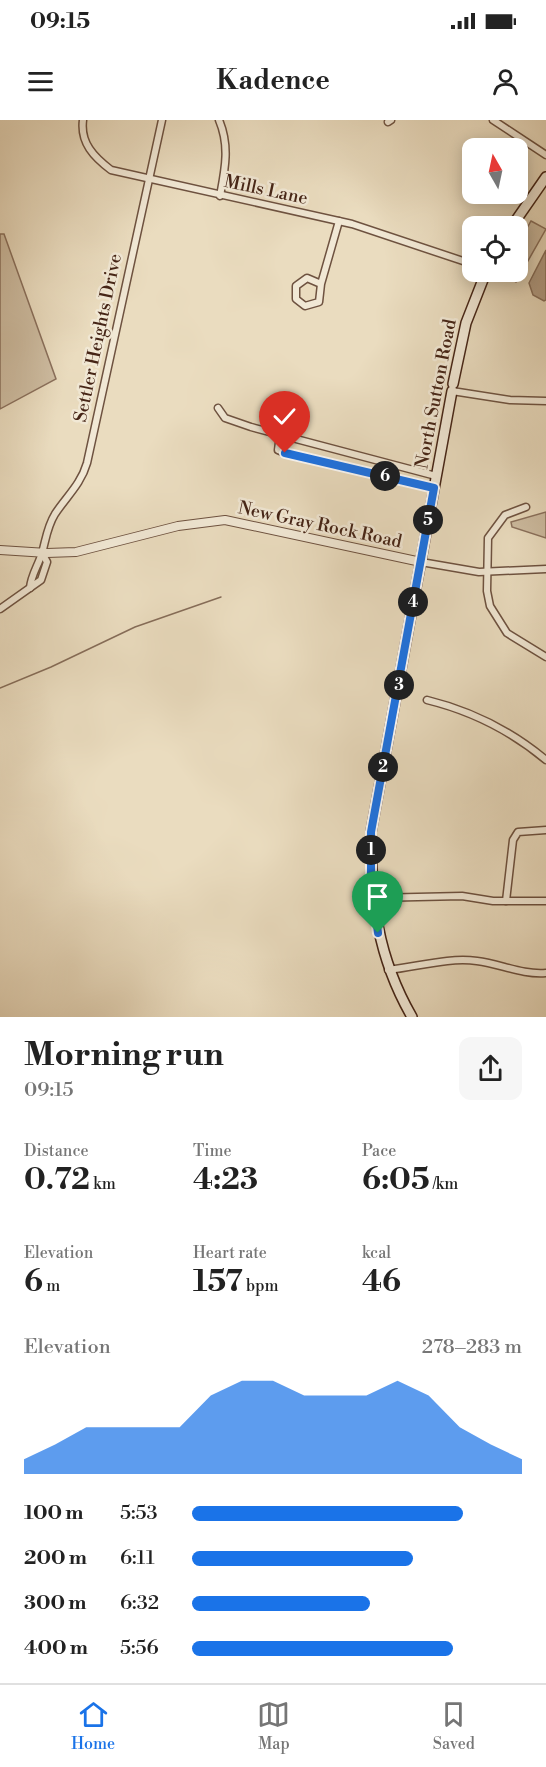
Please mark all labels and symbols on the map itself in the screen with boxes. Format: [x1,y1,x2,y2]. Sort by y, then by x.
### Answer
north arrow [462,138,528,204]
street label: Mills Lane [222,170,310,210]
street label: Settler Heights Drive [69,252,127,424]
street label: North Sutton Road [410,316,462,471]
pin [259,391,310,453]
pin: 6 [370,461,400,491]
street label: New Gray Rock Road [236,496,405,554]
pin: 5 [413,505,443,535]
pin: 4 [398,587,428,617]
pin: 3 [384,670,414,700]
pin: 2 [368,752,398,782]
pin: 1 [356,835,386,865]
pin [352,871,403,933]

